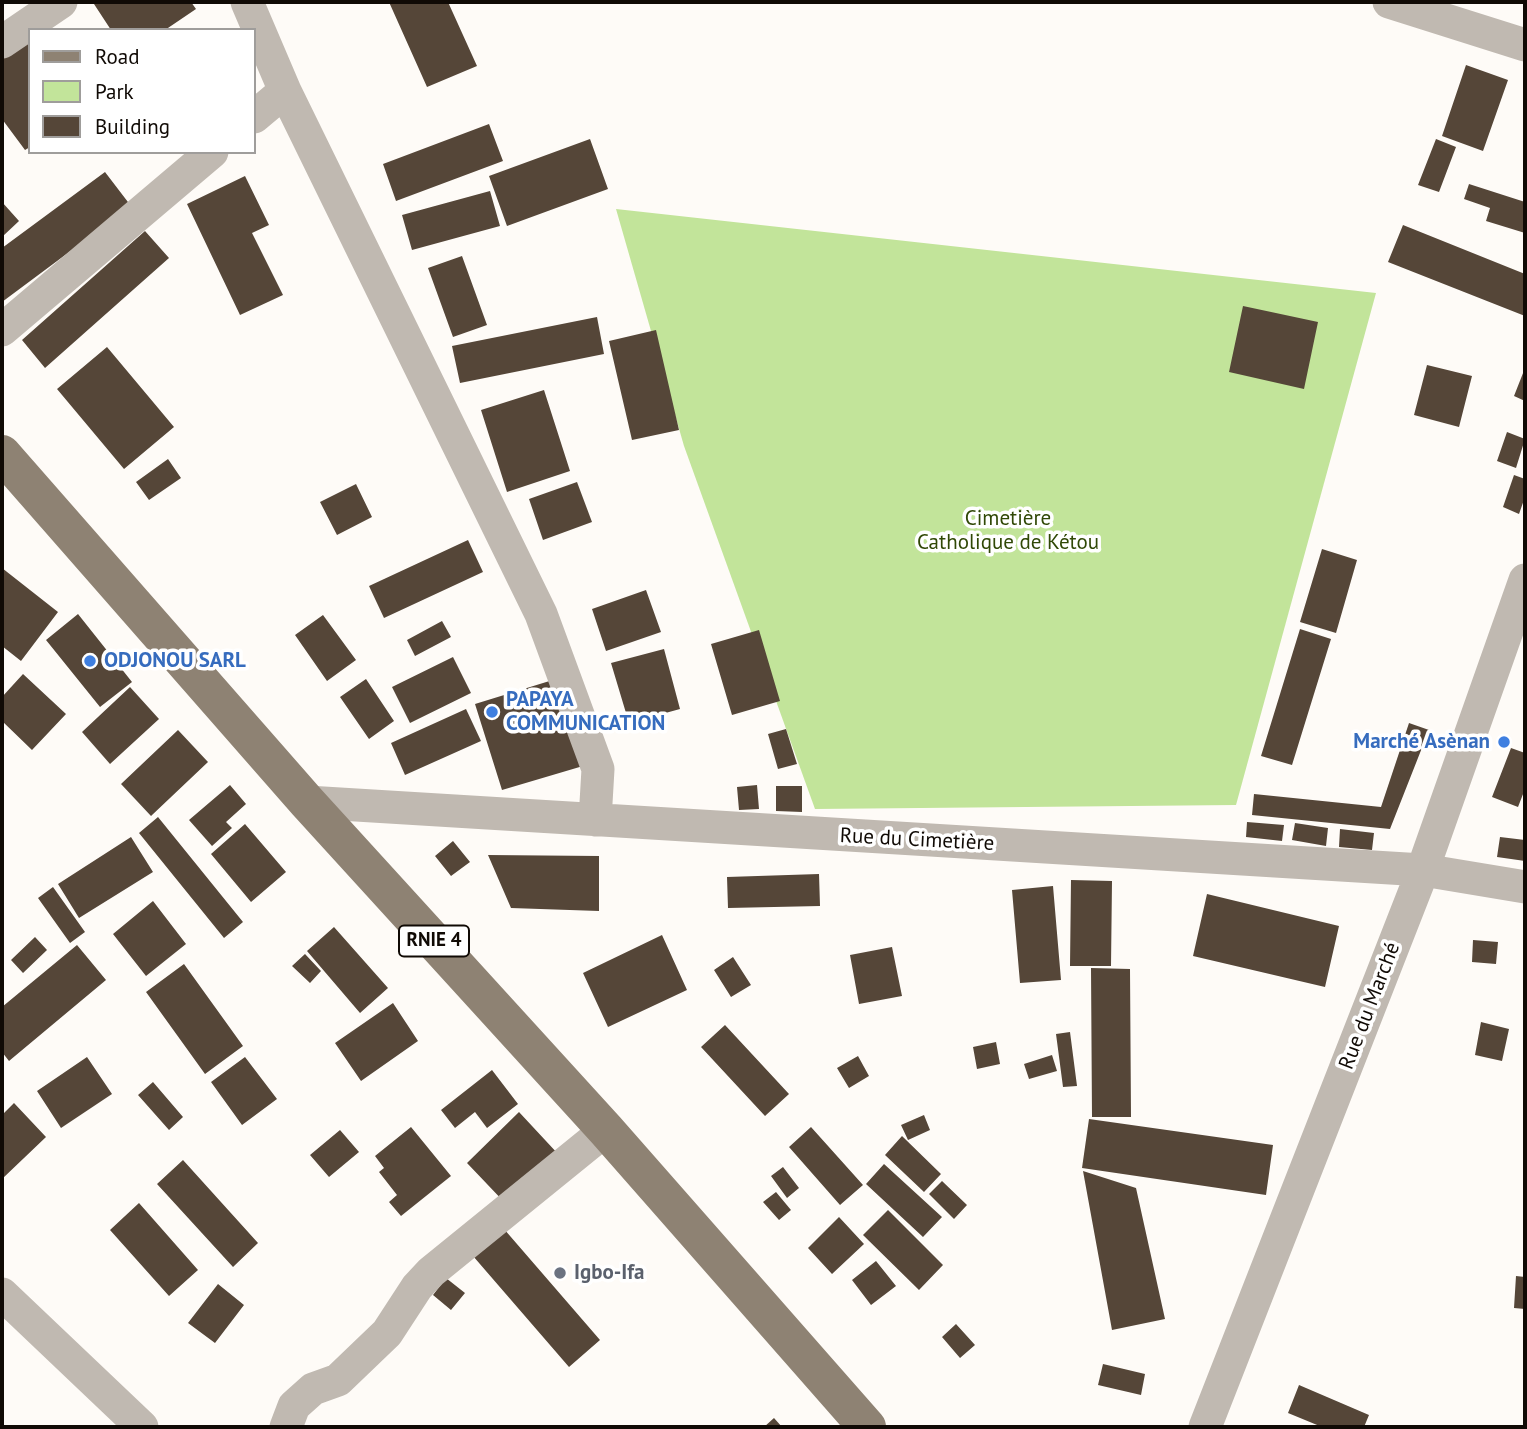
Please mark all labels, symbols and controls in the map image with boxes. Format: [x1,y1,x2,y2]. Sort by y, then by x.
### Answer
legend [28,28,256,154]
text: Road [95,43,139,70]
text: Park [95,78,134,105]
text: Building [95,113,170,140]
park label: Cimetière Catholique de Kétou [917,506,1099,556]
place label: ODJONOU SARL [104,648,246,674]
marker: ODJONOU SARL [82,653,98,669]
place label: PAPAYA COMMUNICATION [506,687,665,737]
marker: PAPAYA COMMUNICATION [484,704,500,720]
place label: Marché Asènan [1353,729,1490,755]
marker: Marché Asènan [1496,734,1512,750]
street label: Rue du Cimetière [839,823,995,857]
road number: RNIE 4 [399,925,469,956]
street label: Rue du Marché [1334,939,1406,1073]
place label: Igbo-Ifa [574,1260,644,1286]
marker: Igbo-Ifa [552,1265,568,1281]

